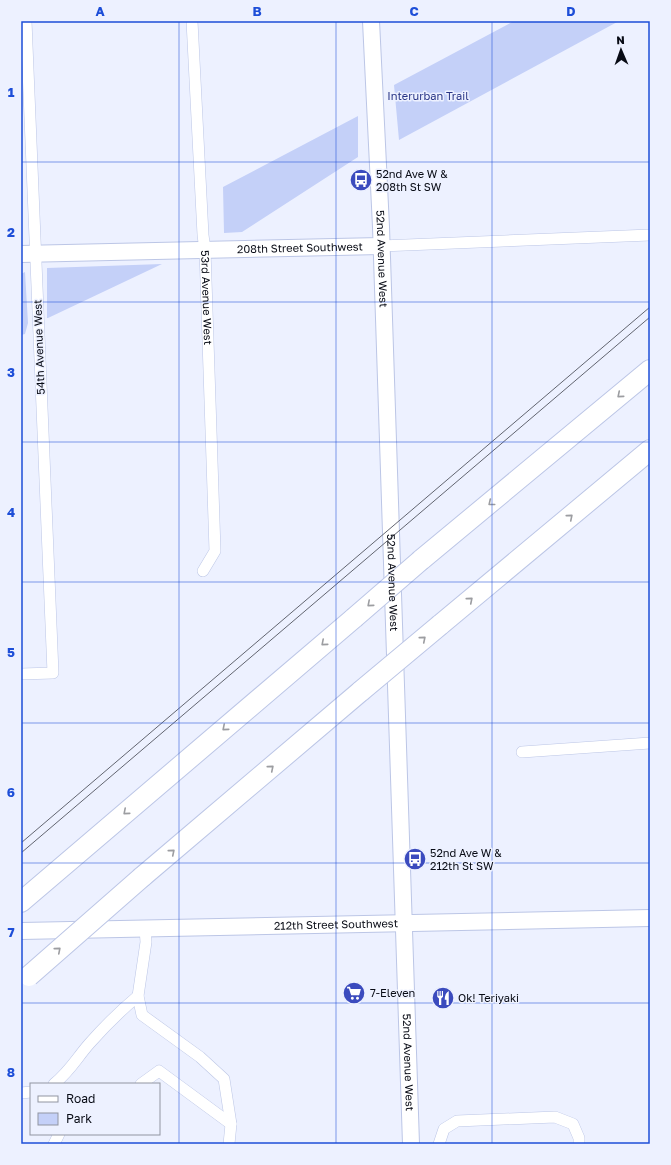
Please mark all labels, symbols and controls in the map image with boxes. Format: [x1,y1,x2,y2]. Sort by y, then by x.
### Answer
text: A [95,3,105,19]
text: B [252,3,262,19]
text: C [409,3,419,19]
text: D [566,3,576,19]
north arrow [601,30,641,70]
text: N [616,33,625,46]
text: 1 [8,84,15,100]
park label: Interurban Trail [387,89,469,102]
bus stop icon: 52nd Ave W & 208th St SW [348,167,374,193]
place label: 52nd Ave W & 208th St SW [376,167,448,193]
street label: 52nd Avenue West [374,210,391,308]
text: 2 [7,224,15,240]
street label: 208th Street Southwest [237,239,363,255]
street label: 53rd Avenue West [199,250,215,345]
street label: 54th Avenue West [30,299,47,395]
text: 3 [7,364,15,380]
one-way arrow [618,390,625,397]
one-way arrow [488,499,495,506]
text: 4 [7,504,15,520]
one-way arrow [565,514,572,521]
street label: 52nd Avenue West [385,534,401,631]
one-way arrow [465,597,472,604]
one-way arrow [368,599,375,606]
one-way arrow [418,636,426,643]
one-way arrow [321,639,329,646]
text: 5 [7,644,15,660]
one-way arrow [222,723,230,730]
one-way arrow [267,765,274,772]
text: 6 [7,784,15,800]
one-way arrow [124,808,131,815]
bus stop icon: 52nd Ave W & 212th St SW [402,846,428,872]
place label: 52nd Ave W & 212th St SW [430,846,502,872]
one-way arrow [168,850,175,857]
street label: 212th Street Southwest [274,916,398,932]
text: 7 [7,924,15,940]
one-way arrow [54,948,61,955]
supermarket icon: 7-Eleven [341,980,367,1006]
restaurant icon: Ok! Teriyaki [430,985,456,1011]
place label: 7-Eleven [370,986,415,999]
place label: Ok! Teriyaki [458,991,519,1004]
street label: 52nd Avenue West [401,1013,417,1111]
text: 8 [7,1064,15,1080]
legend [30,1083,160,1135]
text: Road [66,1091,95,1106]
text: Park [66,1111,92,1126]

